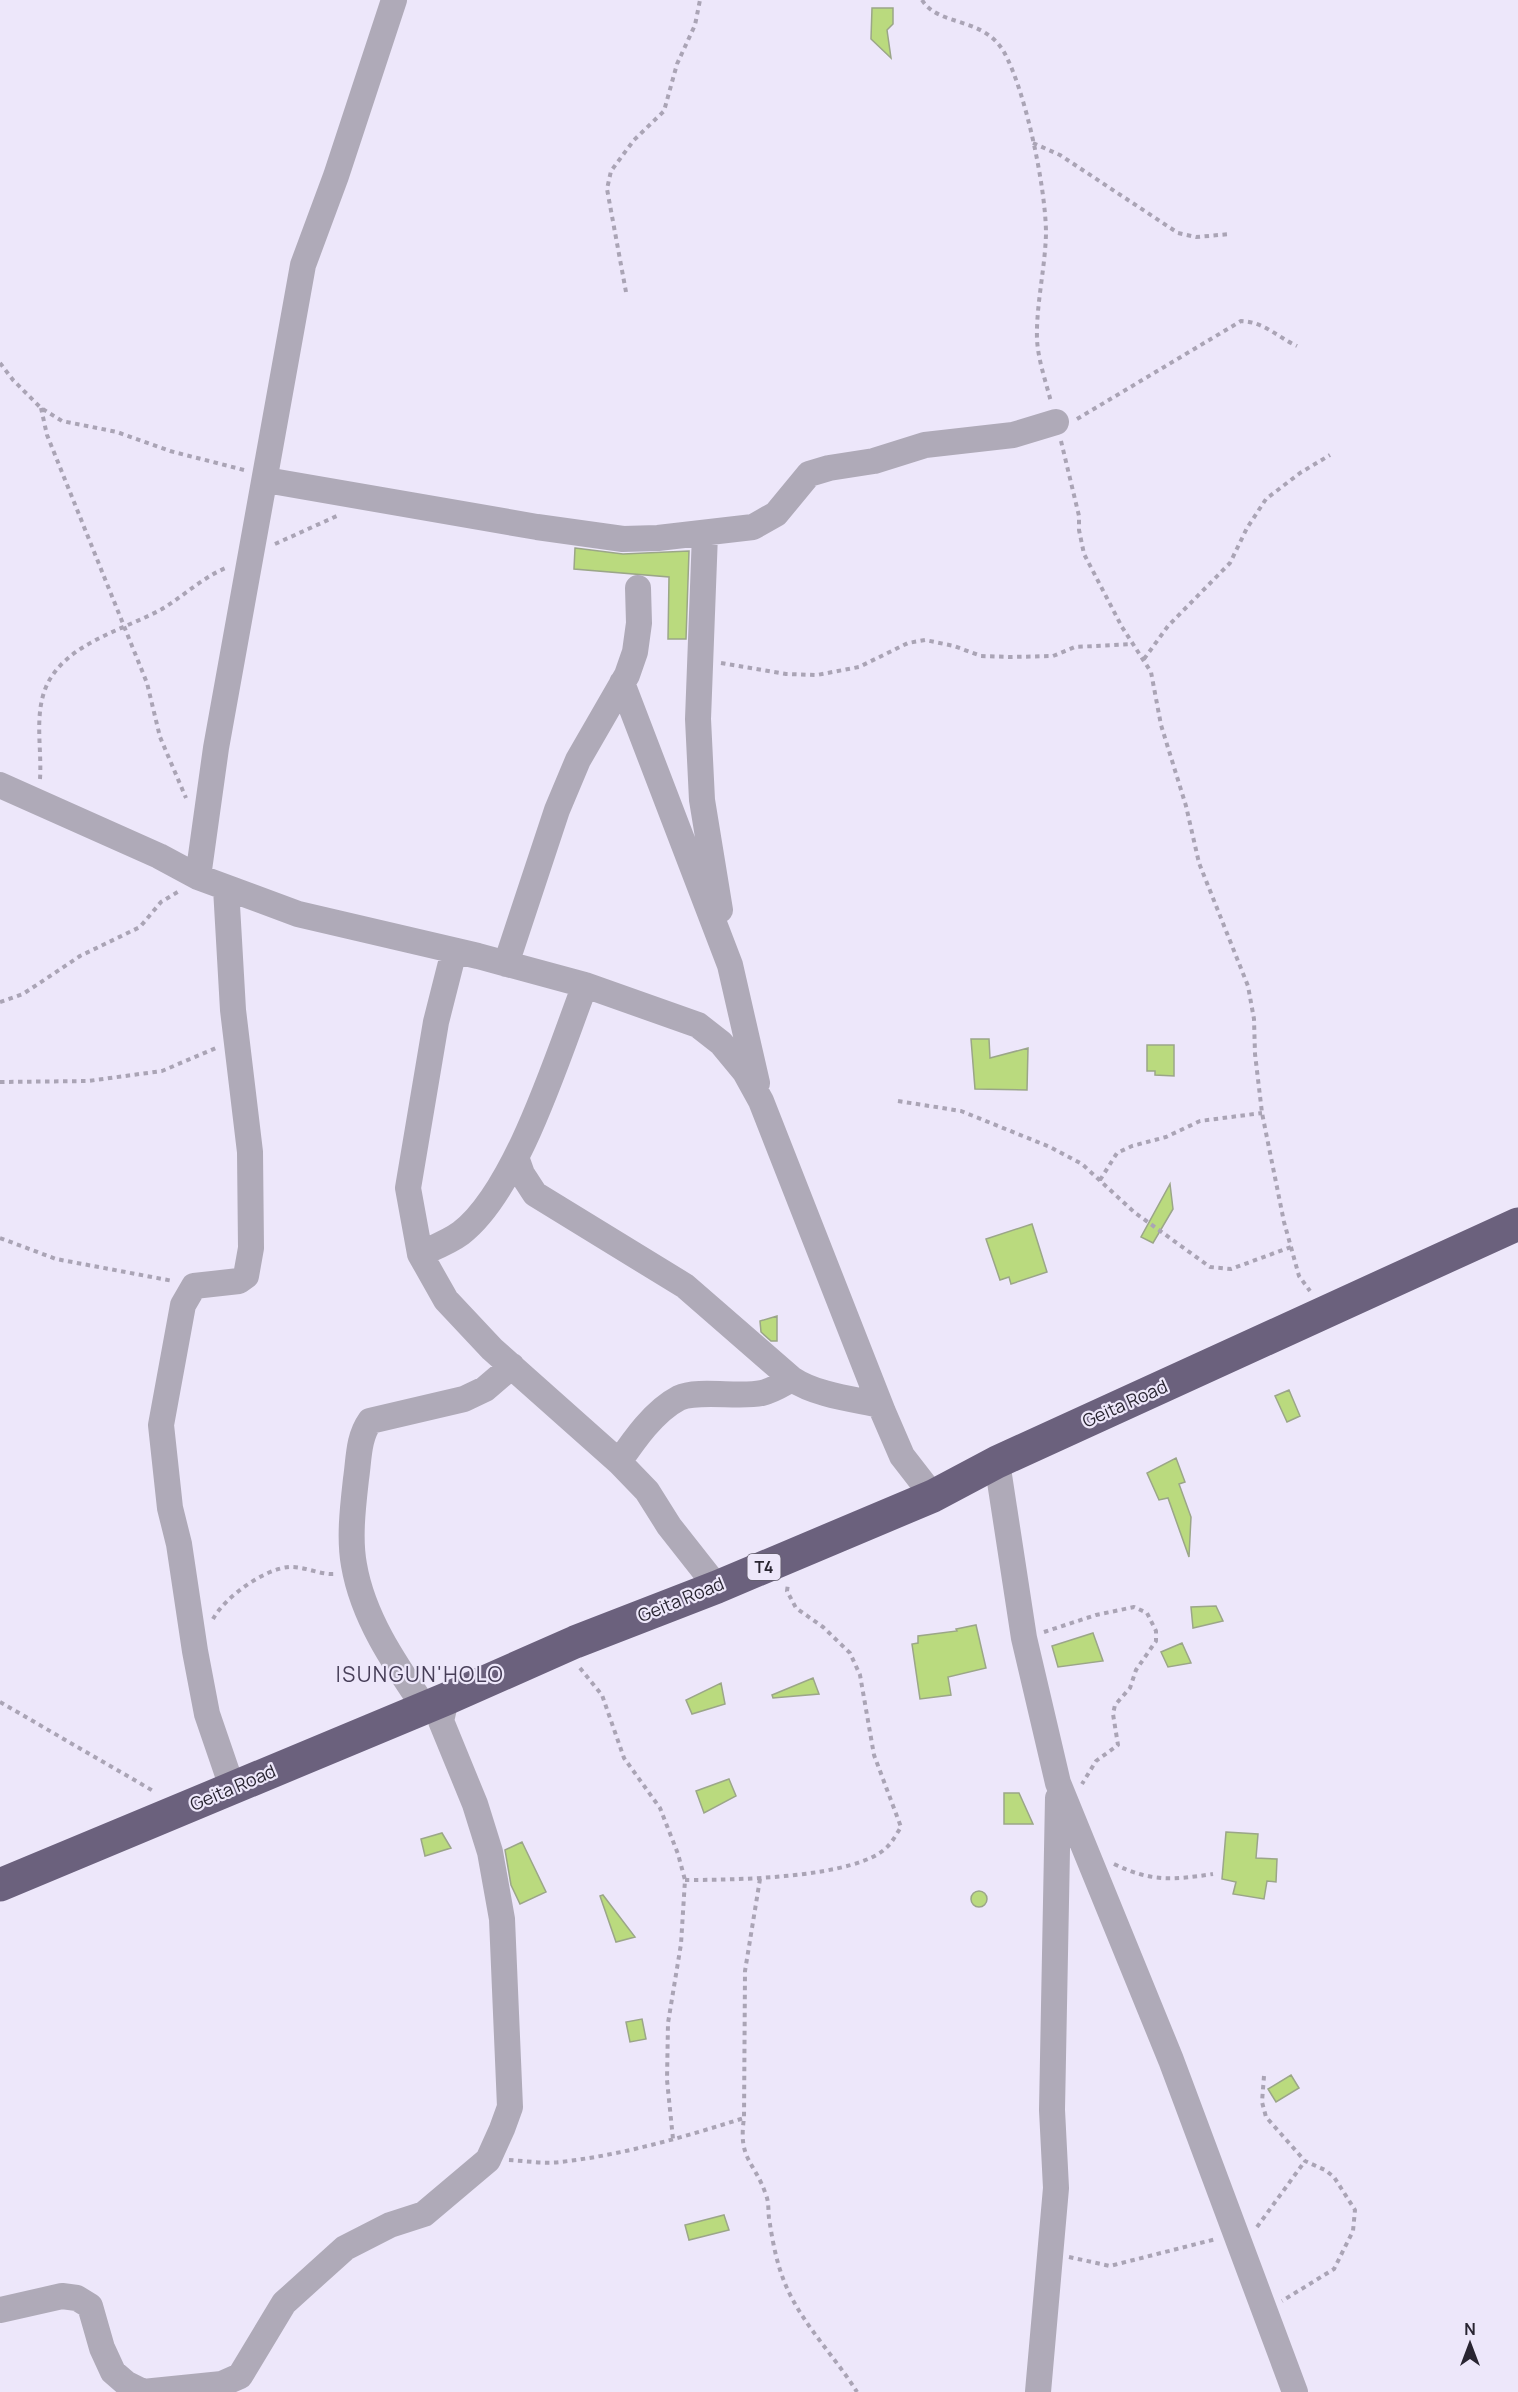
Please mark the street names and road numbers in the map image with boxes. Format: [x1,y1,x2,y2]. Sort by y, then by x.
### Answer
street label: Geita Road [1078,1374,1171,1433]
road number: T4 [748,1554,780,1580]
street label: Geita Road [634,1571,727,1627]
street label: Geita Road [186,1758,279,1816]

